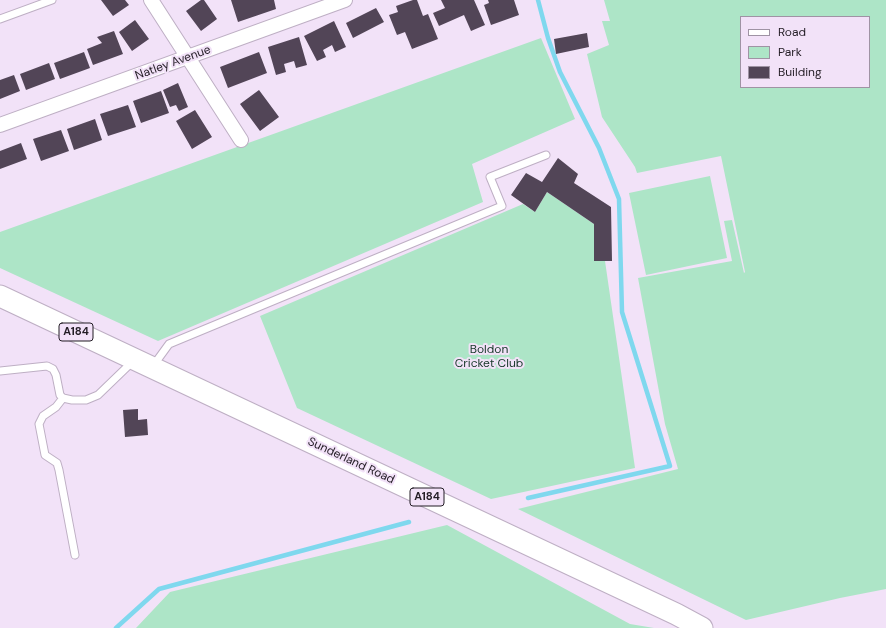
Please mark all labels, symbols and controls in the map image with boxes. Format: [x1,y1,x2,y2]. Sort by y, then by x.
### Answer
legend [740,16,870,88]
text: Road [778,24,806,40]
street label: Natley Avenue [133,43,213,83]
text: Park [778,44,802,60]
text: Building [778,64,822,80]
road number: A184 [59,323,93,341]
park label: Boldon Cricket Club [455,343,523,371]
street label: Sunderland Road [305,435,397,487]
road number: A184 [410,488,444,506]

